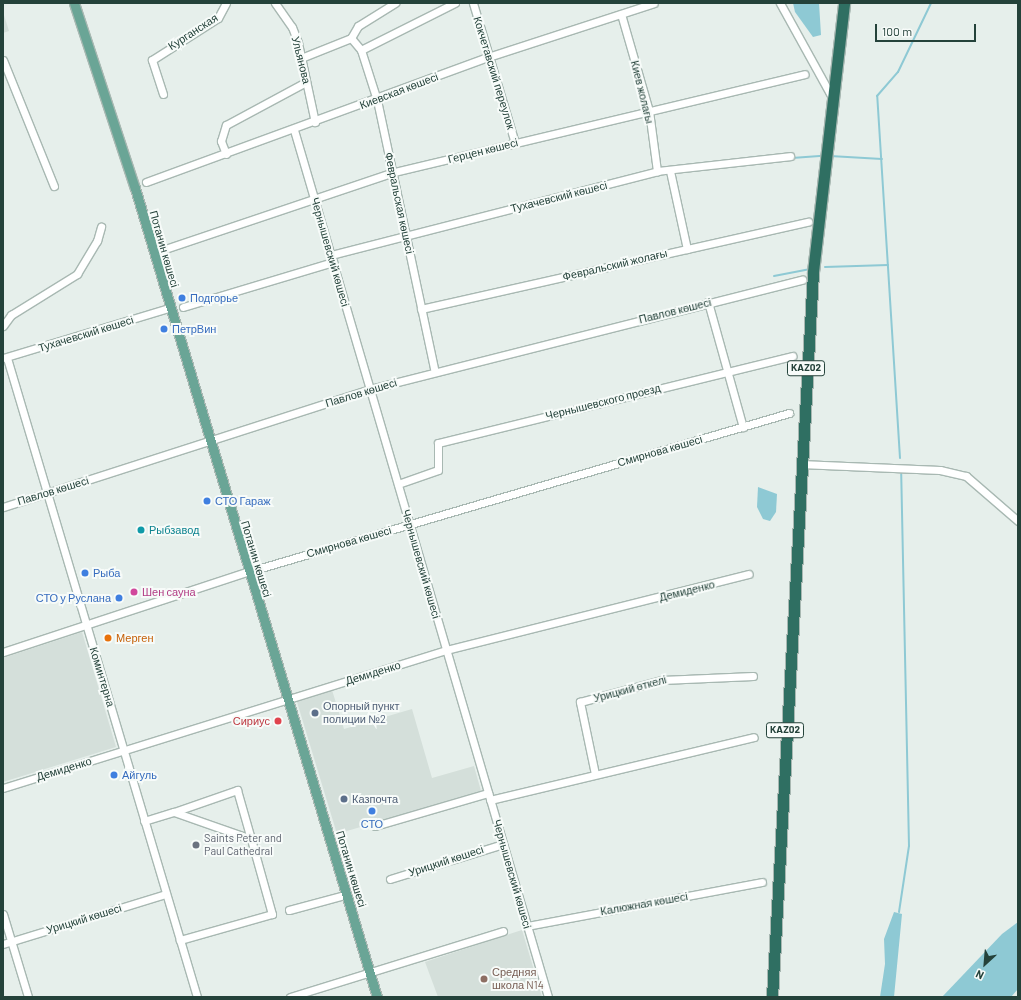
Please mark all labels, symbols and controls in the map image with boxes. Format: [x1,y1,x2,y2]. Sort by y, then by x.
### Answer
street label: Курганская [166,11,220,53]
street label: Кокчетавский переулок [471,15,517,131]
scale bar [877,16,978,42]
text: 100 m [882,24,912,38]
street label: Ульянова [289,35,313,85]
street label: Киев жолағы [628,59,656,125]
street label: Киевская көшесі [358,70,440,112]
street label: Герцен көшесі [447,136,519,166]
street label: Февральская көшесі [382,151,416,255]
street label: Тухачевский көшесі [509,179,609,215]
street label: Чернышевский көшесі [308,196,352,308]
street label: Потанин көшесі [147,209,181,289]
street label: Февральский жолағы [561,247,669,283]
place label: Подгорье [190,291,238,305]
marker: Подгорье [177,293,187,303]
street label: Павлов көшесі [637,296,713,326]
street label: Тухачевский көшесі [37,313,135,355]
place label: ПетрВин [172,322,216,336]
marker: ПетрВин [159,324,169,334]
road number: KAZ02 [786,360,826,376]
street label: Павлов көшесі [324,376,398,410]
street label: Чернышевского проезд [544,381,662,423]
street label: Смирнова көшесі [616,433,704,469]
street label: Павлов көшесі [16,474,90,508]
place label: СТО Гараж [215,494,271,508]
marker: СТО Гараж [202,496,212,506]
street label: Чернышевский көшесі [399,508,443,620]
street label: Потанин көшесі [238,519,274,599]
place label: Рыбзавод [149,523,199,537]
street label: Смирнова көшесі [305,524,393,560]
marker: Рыбзавод [136,525,146,535]
place label: Рыба [93,566,120,580]
marker: Рыба [80,568,90,578]
street label: Демиденко [658,578,716,604]
place label: Шен сауна [142,585,196,599]
marker: Шен сауна [129,587,139,597]
place label: СТО у Руслана [36,591,111,605]
marker: СТО у Руслана [114,593,124,603]
place label: Мерген [116,631,153,645]
marker: Мерген [103,633,113,643]
street label: Коминтерна [87,646,117,708]
street label: Демиденко [344,658,402,688]
street label: Урицкий өткелі [592,673,668,705]
place label: Опорный пункт полиции №2 [323,700,400,726]
marker: Опорный пункт полиции №2 [310,708,320,718]
place label: Сириус [233,714,270,728]
marker: Сириус [273,716,283,726]
road number: KAZ02 [765,722,805,738]
street label: Демиденко [35,754,93,784]
place label: Айгуль [122,768,157,782]
marker: Айгуль [109,770,119,780]
place label: Казпочта [352,792,398,806]
marker: Казпочта [339,794,349,804]
marker: СТО [367,806,377,816]
place label: СТО [361,817,383,831]
street label: Чернышевский көшесі [490,818,534,930]
street label: Потанин көшесі [333,829,369,909]
place label: Saints Peter and Paul Cathedral [204,832,282,858]
marker: Saints Peter and Paul Cathedral [191,840,201,850]
street label: Урицкий көшесі [407,843,485,879]
street label: Калюжная көшесі [599,890,689,918]
street label: Урицкий көшесі [45,901,123,937]
north arrow [965,944,1005,984]
place label: Средняя школа N14 [492,966,544,992]
text: N [973,968,986,983]
marker: Средняя школа N14 [479,974,489,984]

